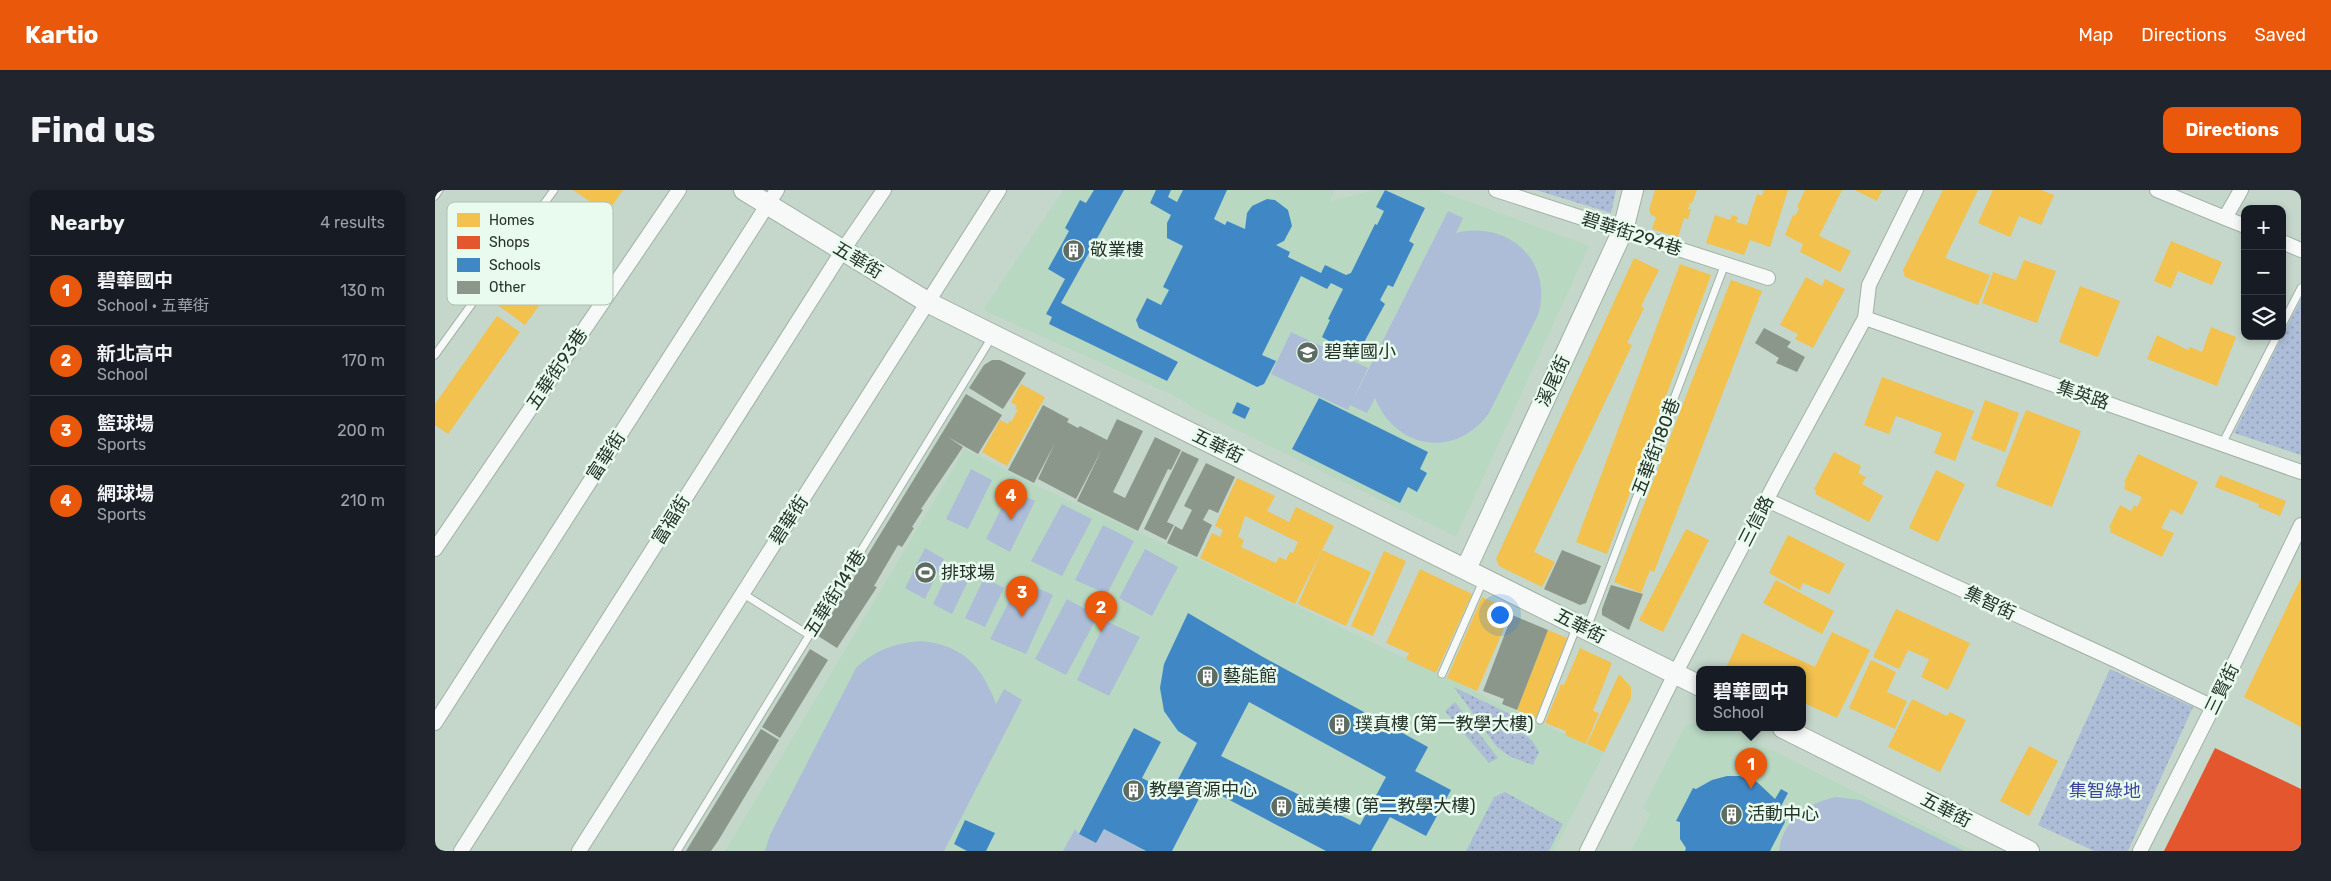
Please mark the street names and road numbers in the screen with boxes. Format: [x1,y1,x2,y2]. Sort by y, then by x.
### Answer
street label: 碧華街294巷 [1579,207,1685,261]
street label: 五華街 [829,237,887,283]
street label: 五華街93巷 [522,324,592,414]
street label: 溪尾街 [1532,352,1574,410]
street label: 集英路 [2054,376,2112,414]
street label: 五華街180巷 [1627,395,1685,499]
street label: 五華街 [1189,424,1247,468]
street label: 富華街 [582,427,630,485]
street label: 富福街 [647,491,695,549]
street label: 碧華街 [765,491,813,549]
street label: 三信路 [1734,492,1778,550]
street label: 五華街141巷 [800,546,870,640]
street label: 集智街 [1961,582,2019,624]
street label: 五華街 [1551,604,1609,648]
street label: 三賢街 [2200,660,2244,718]
street label: 五華街 [1917,788,1975,832]

